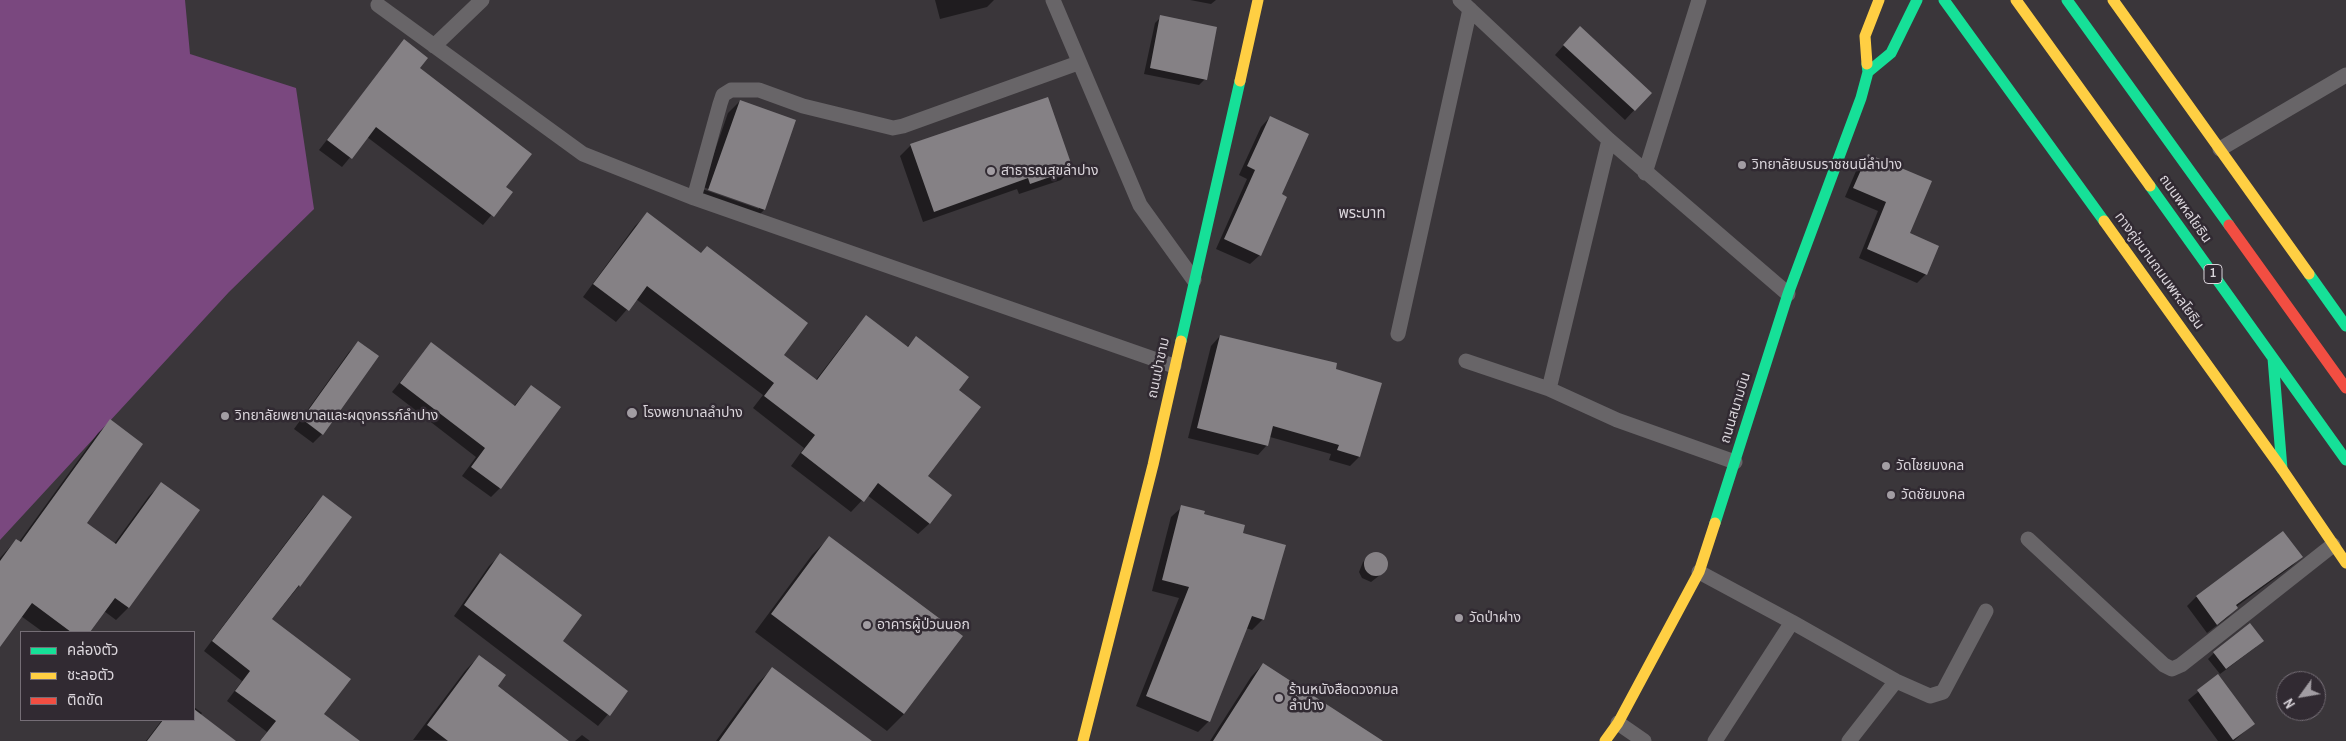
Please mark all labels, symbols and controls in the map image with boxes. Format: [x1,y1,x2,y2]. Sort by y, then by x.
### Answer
place label: วิทยาลัยบรมราชชนนีลำปาง [1752,157,1902,173]
marker: วิทยาลัยบรมราชชนนีลำปาง [1736,159,1748,171]
place label: สาธารณสุขลำปาง [1001,163,1099,179]
marker: สาธารณสุขลำปาง [985,165,997,177]
street label: ถนนพหลโยธิน [2155,171,2215,247]
district label: พระบาท [1338,205,1386,223]
street label: ทางคู่ขนานถนนพหลโยธิน [2111,209,2207,333]
road number: 1 [2204,264,2222,284]
street label: ถนนป่าขาม [1144,336,1174,400]
street label: ถนนสนามบิน [1717,370,1755,446]
place label: โรงพยาบาลลำปาง [643,405,743,421]
marker: โรงพยาบาลลำปาง [625,406,639,420]
place label: วิทยาลัยพยาบาลและผดุงครรภ์ลําปาง [235,408,438,424]
marker: วิทยาลัยพยาบาลและผดุงครรภ์ลําปาง [219,410,231,422]
place label: วัดไชยมงคล [1896,458,1964,474]
marker: วัดไชยมงคล [1880,460,1892,472]
place label: วัดชัยมงคล [1901,487,1965,503]
marker: วัดชัยมงคล [1885,489,1897,501]
place label: วัดป่าฝาง [1469,610,1521,626]
marker: วัดป่าฝาง [1453,612,1465,624]
place label: อาคารผู้ป่วนนอก [877,617,970,633]
marker: อาคารผู้ป่วนนอก [861,619,873,631]
legend [20,631,195,721]
text: คล่องตัว [67,639,118,660]
text: ชะลอตัว [67,664,114,685]
north arrow [2276,671,2326,721]
place label: ร้านหนังสือดวงกมล ลำปาง [1289,682,1398,714]
text: ติดขัด [67,689,103,710]
marker: ร้านหนังสือดวงกมล ลำปาง [1273,692,1285,704]
text: N [2279,695,2299,712]

